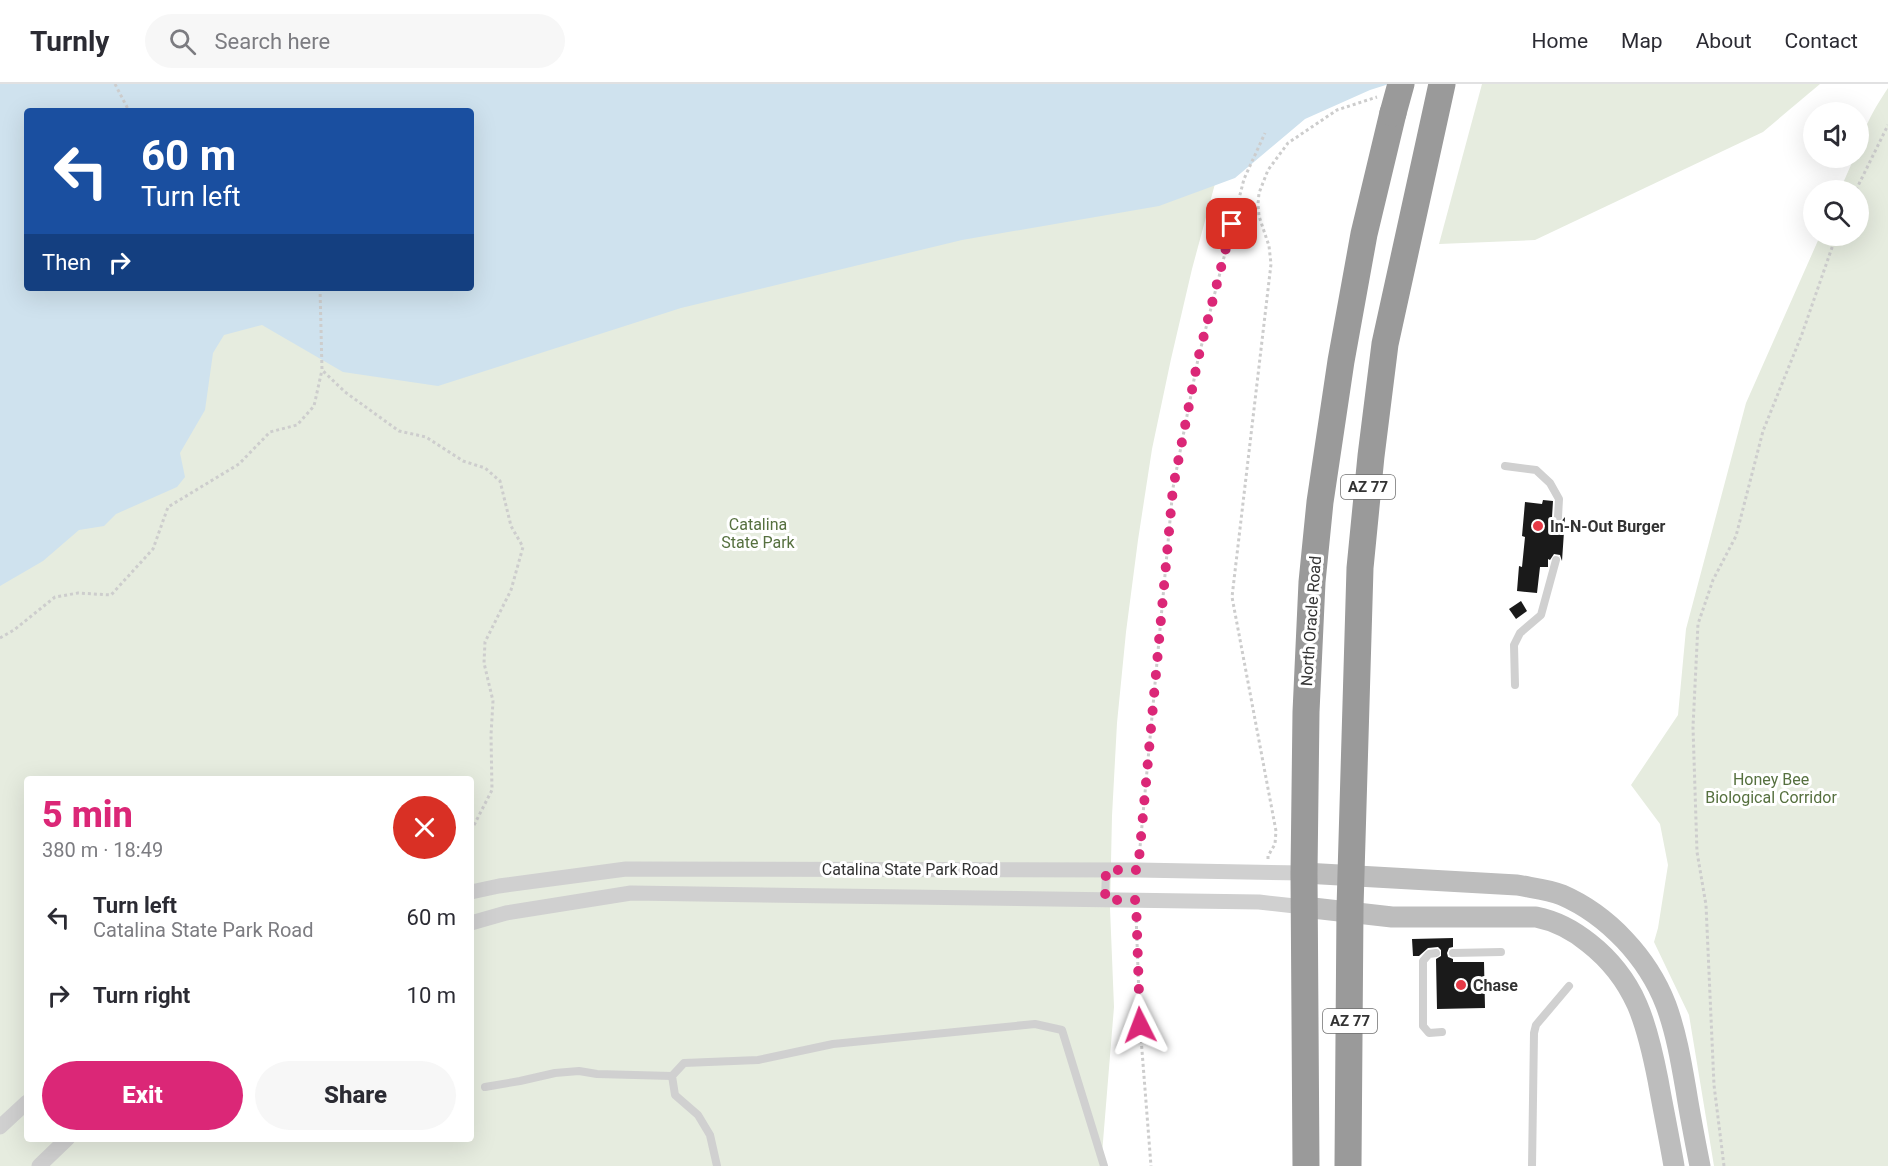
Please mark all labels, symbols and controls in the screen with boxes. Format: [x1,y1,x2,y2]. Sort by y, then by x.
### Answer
search box [145,14,565,68]
text: Turnly [30,25,109,58]
icon: search [166,25,199,58]
text: Search here [214,29,330,54]
text: Home [1532,29,1588,53]
text: Map [1621,29,1663,53]
text: About [1696,29,1752,53]
text: Contact [1785,29,1858,53]
map controls [1803,102,1869,246]
button: sound [1803,102,1869,168]
text: 60 m [141,131,236,180]
icon: left [42,132,120,210]
button: search [1803,180,1869,246]
text: Turn left [141,181,241,213]
pin [1206,198,1257,249]
icon: arrive [1215,207,1248,240]
icon: right [103,246,136,279]
text: Then [42,250,91,275]
road number: AZ 77 [1341,475,1395,499]
park label: Catalina State Park [721,515,796,552]
place label: In-N-Out Burger [1550,517,1666,536]
marker: In-N-Out Burger [1531,519,1545,533]
street label: North Oracle Road [1297,555,1325,687]
park label: Honey Bee Biological Corridor [1705,770,1837,807]
text: 5 min [42,794,133,836]
button: close [393,796,456,859]
text: 380 m · 18:49 [42,838,163,862]
street label: Catalina State Park Road [822,860,998,879]
text: Turn left [93,893,177,918]
icon: left [42,901,75,934]
text: 60 m [407,905,456,930]
text: Catalina State Park Road [93,918,314,942]
place label: Chase [1473,976,1518,995]
marker: Chase [1454,978,1468,992]
icon: right [42,979,75,1012]
text: Turn right [93,983,190,1008]
text: 10 m [407,983,456,1008]
position arrow [1108,993,1172,1057]
road number: AZ 77 [1323,1009,1377,1033]
button: Exit [42,1061,243,1130]
button: Share [255,1061,456,1130]

